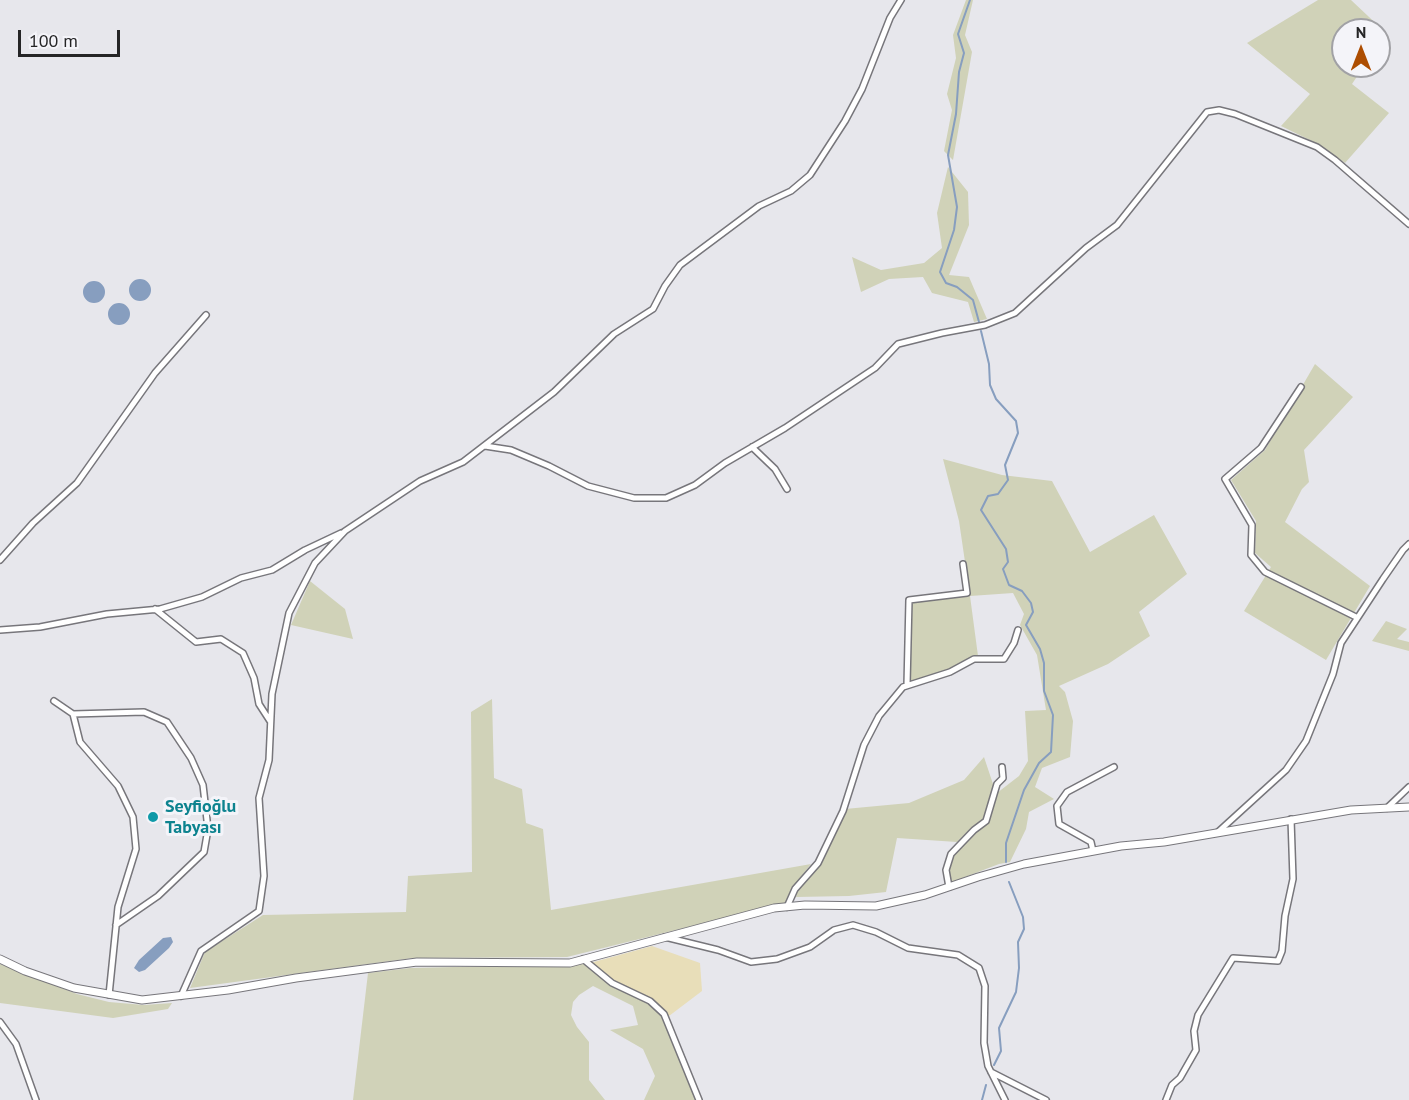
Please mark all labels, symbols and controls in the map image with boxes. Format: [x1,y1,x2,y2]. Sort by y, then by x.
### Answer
scale bar [21,18,123,56]
north arrow [1331,18,1391,78]
text: N [1356,22,1366,42]
text: 100 m [29,29,78,52]
place label: Seyfioğlu Tabyası [165,796,236,838]
marker: Seyfioğlu Tabyası [146,810,160,824]

